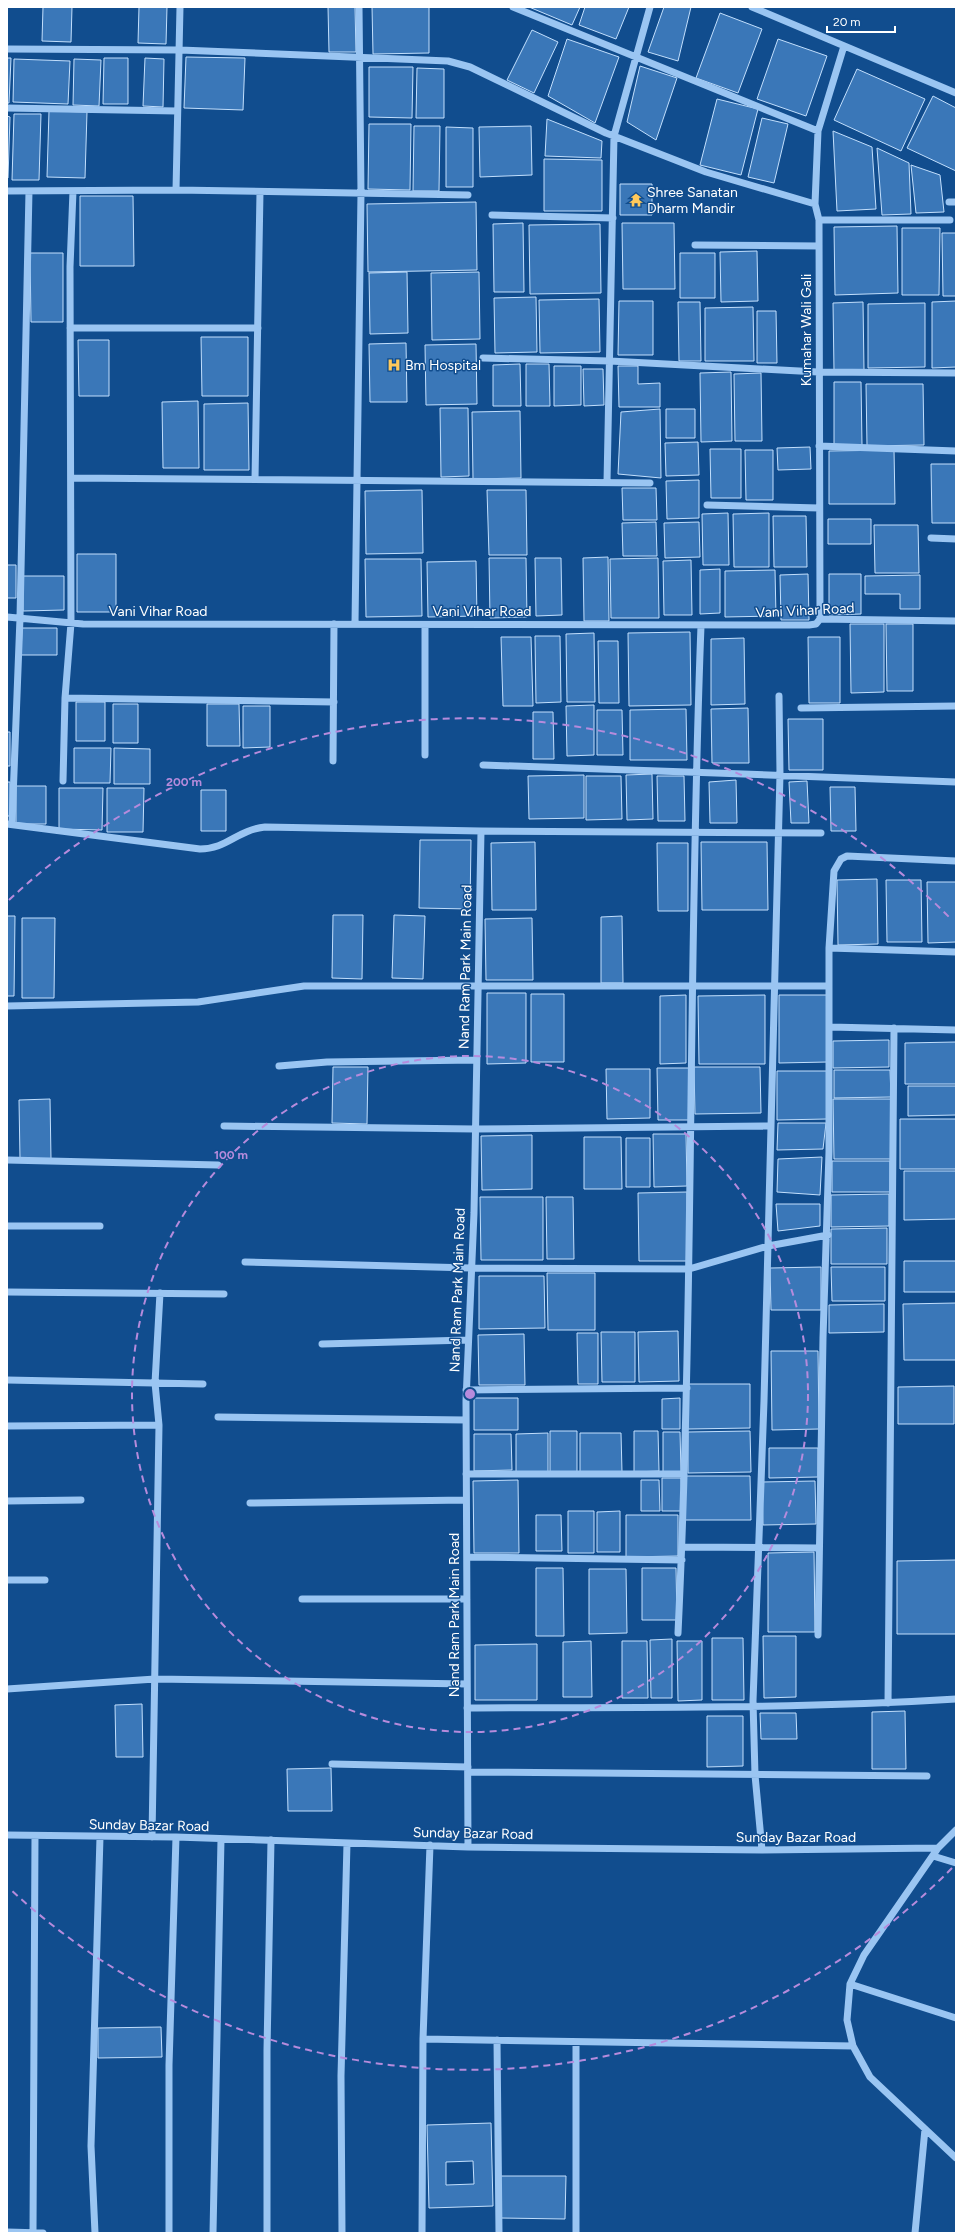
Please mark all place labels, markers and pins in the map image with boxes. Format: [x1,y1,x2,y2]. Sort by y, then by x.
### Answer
place label: Shree Sanatan Dharm Mandir [647,184,738,217]
temple icon: Shree Sanatan Dharm Mandir [628,192,644,208]
hospital icon: Bm Hospital [386,357,402,373]
place label: Bm Hospital [405,357,481,374]
centre of rings [463,1387,477,1401]

